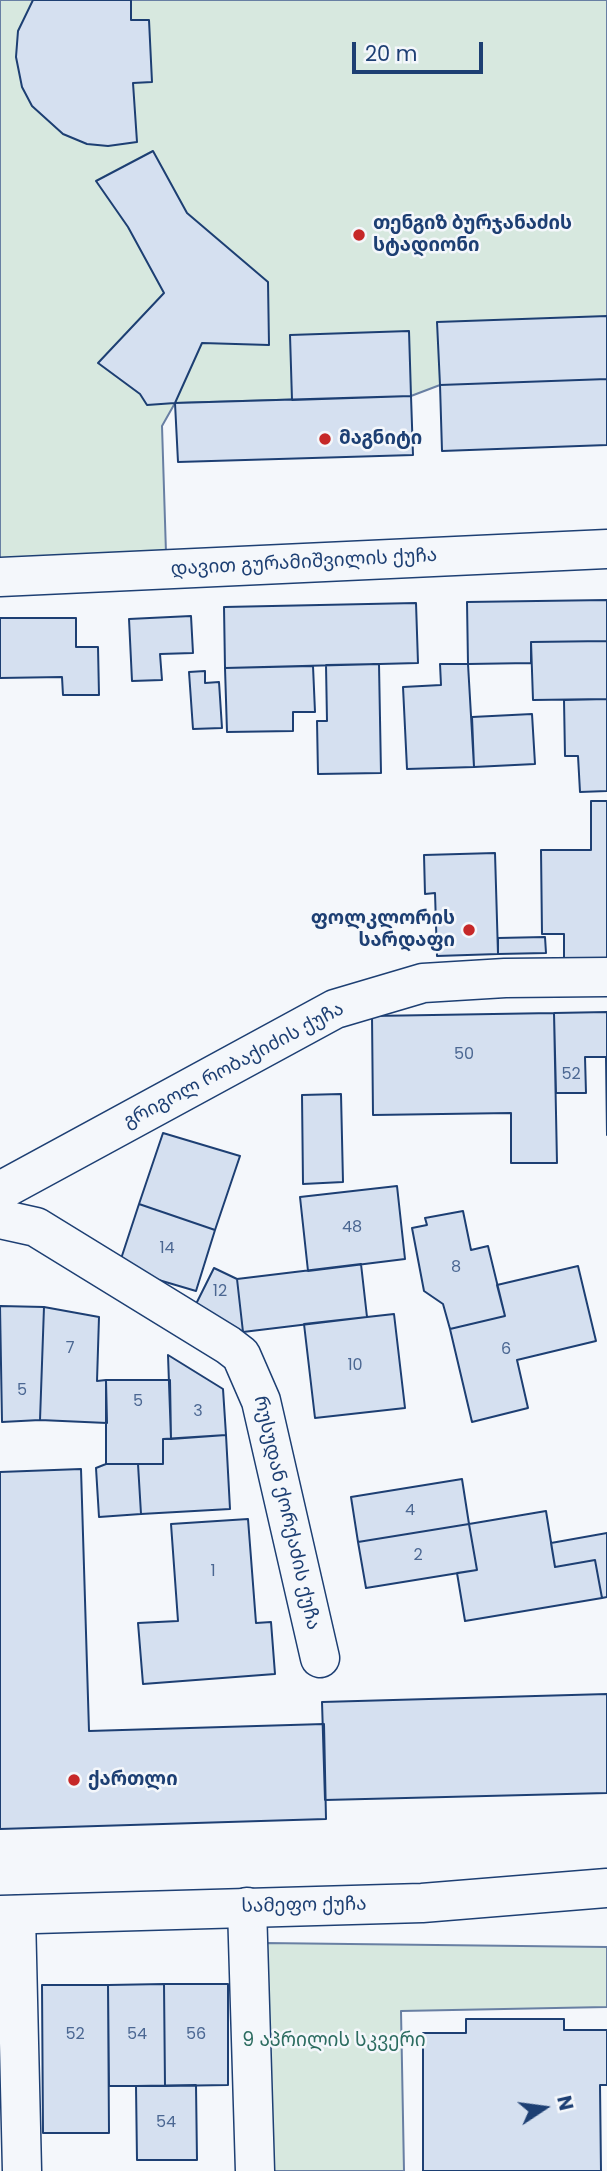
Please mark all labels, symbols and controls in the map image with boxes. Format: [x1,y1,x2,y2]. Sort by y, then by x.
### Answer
scale bar [355,28,486,72]
text: 20 m [365,39,418,68]
place label: თენგიზ ბურჯანაძის სტადიონი [373,213,572,257]
marker: თენგიზ ბურჯანაძის სტადიონი [351,227,367,243]
place label: მაგნიტი [339,428,422,450]
marker: მაგნიტი [317,431,333,447]
street label: დავით გურამიშვილის ქუჩა [170,545,438,581]
place label: ფოლკლორის სარდაფი [311,908,455,952]
marker: ფოლკლორის სარდაფი [461,922,477,938]
street label: გრიგოლ რობაქიძის ქუჩა [120,998,348,1134]
house number: 50 [454,1045,474,1065]
house number: 52 [561,1065,581,1085]
house number: 48 [342,1218,362,1238]
house number: 14 [159,1239,175,1259]
house number: 8 [451,1258,461,1278]
house number: 12 [213,1282,227,1302]
house number: 7 [66,1339,74,1359]
house number: 6 [501,1340,511,1360]
house number: 10 [347,1356,363,1376]
house number: 5 [17,1381,27,1401]
house number: 5 [133,1392,143,1412]
street label: რუსუდან ქორქაძის ქუჩა [248,1394,324,1632]
house number: 3 [193,1402,203,1422]
house number: 4 [405,1501,415,1521]
house number: 2 [413,1546,423,1566]
house number: 1 [210,1562,216,1582]
place label: ქართლი [88,1769,178,1791]
marker: ქართლი [66,1772,82,1788]
street label: სამეფო ქუჩა [241,1894,367,1918]
house number: 52 [65,2025,85,2045]
house number: 54 [127,2025,147,2045]
house number: 56 [186,2025,206,2045]
park label: 9 აპრილის სკვერი [242,2030,426,2052]
north arrow [509,2073,579,2143]
text: N [550,2093,580,2113]
house number: 54 [156,2113,176,2133]

